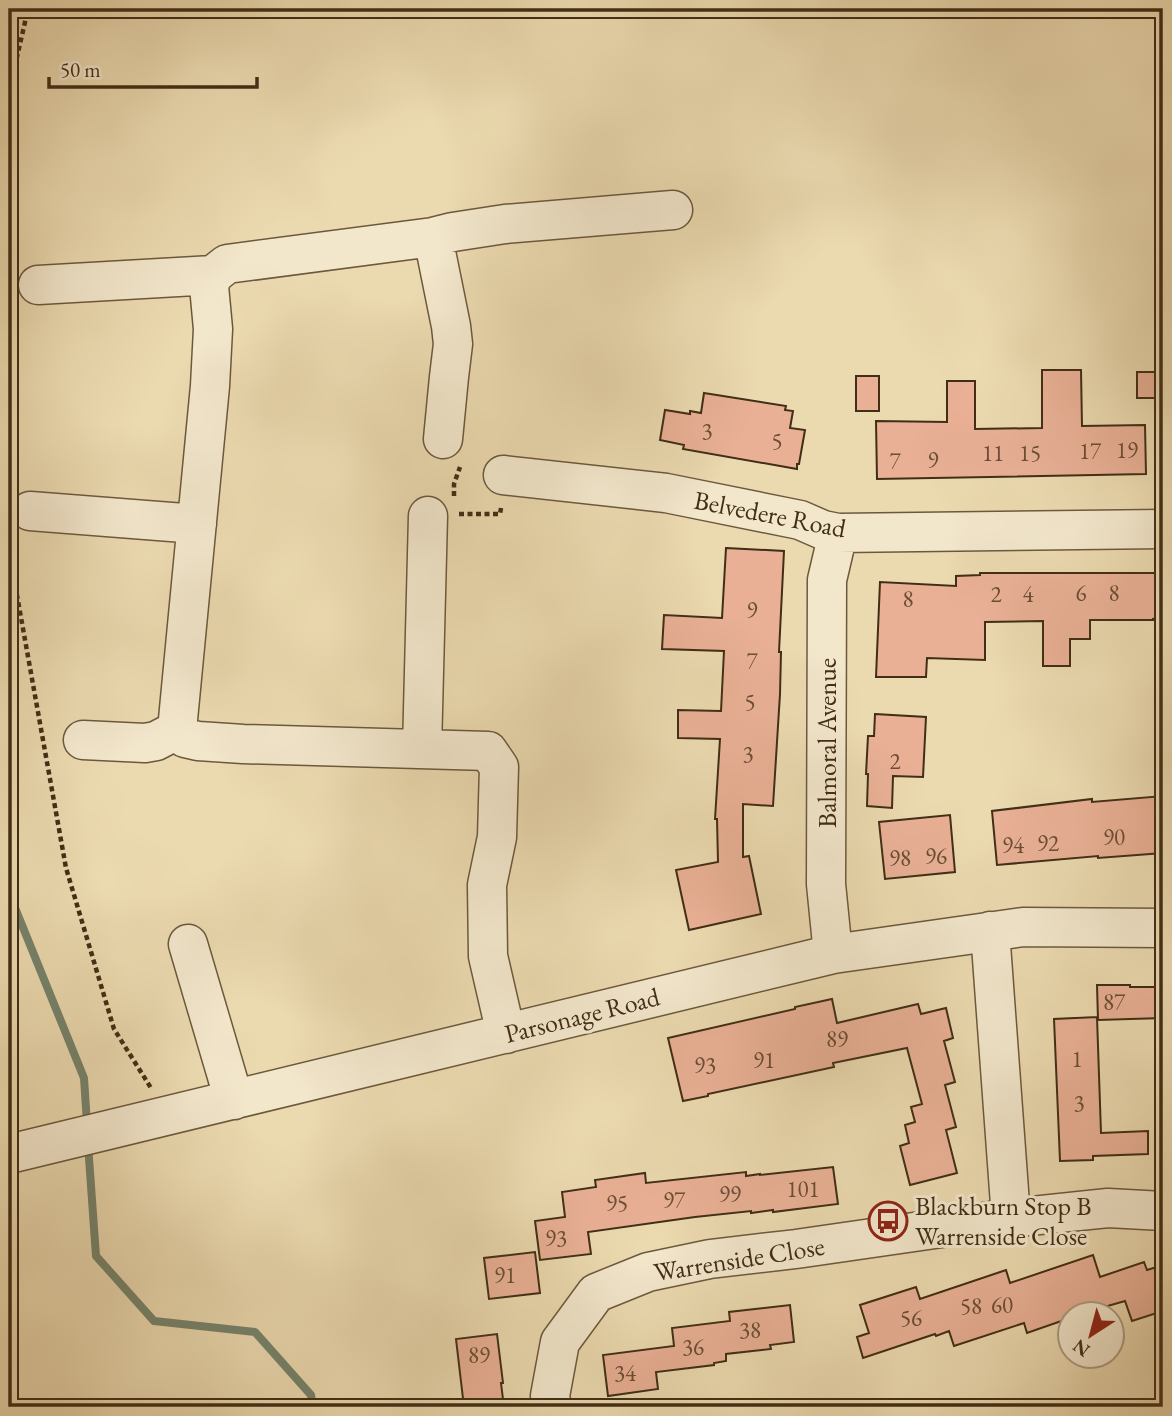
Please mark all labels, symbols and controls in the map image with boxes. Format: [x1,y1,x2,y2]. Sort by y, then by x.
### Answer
scale bar [49,46,257,90]
text: 50 m [60,56,101,83]
house number: 3 [701,416,713,446]
house number: 5 [771,426,783,456]
house number: 19 [1116,435,1138,465]
house number: 17 [1079,436,1102,466]
house number: 11 [982,438,1004,468]
house number: 15 [1019,438,1041,468]
house number: 9 [927,445,939,475]
house number: 7 [889,446,901,476]
street label: Belvedere Road [691,483,850,546]
house number: 6 [1075,578,1087,608]
house number: 8 [1108,578,1120,608]
house number: 2 [990,579,1002,609]
house number: 4 [1022,579,1034,609]
house number: 8 [902,584,914,614]
house number: 9 [746,595,758,625]
house number: 7 [746,646,758,676]
street label: Balmoral Avenue [810,658,844,828]
house number: 5 [744,687,756,717]
house number: 3 [742,739,754,769]
house number: 2 [889,746,901,776]
house number: 90 [1103,822,1125,852]
house number: 92 [1037,828,1059,858]
house number: 94 [1002,830,1025,860]
house number: 96 [925,841,947,871]
house number: 98 [889,843,911,873]
street label: Parsonage Road [501,979,664,1051]
house number: 87 [1103,987,1126,1017]
house number: 89 [826,1024,848,1054]
house number: 1 [1071,1044,1083,1074]
house number: 91 [753,1045,775,1075]
house number: 93 [694,1050,716,1080]
house number: 3 [1073,1088,1085,1118]
house number: 101 [786,1174,820,1204]
house number: 99 [719,1179,741,1209]
house number: 97 [663,1185,686,1215]
house number: 95 [606,1188,628,1218]
place label: Blackburn Stop B Warrenside Close [915,1189,1091,1253]
bus stop icon: Blackburn Stop B Warrenside Close [867,1200,909,1242]
house number: 93 [545,1223,567,1253]
street label: Warrenside Close [651,1229,827,1289]
house number: 91 [494,1260,516,1290]
house number: 60 [991,1290,1013,1320]
house number: 58 [960,1291,982,1321]
north arrow [1056,1300,1126,1370]
house number: 56 [900,1303,922,1333]
house number: 38 [739,1315,761,1345]
house number: 36 [682,1332,704,1362]
text: N [1067,1333,1095,1363]
house number: 89 [468,1340,490,1370]
house number: 34 [614,1358,637,1388]

